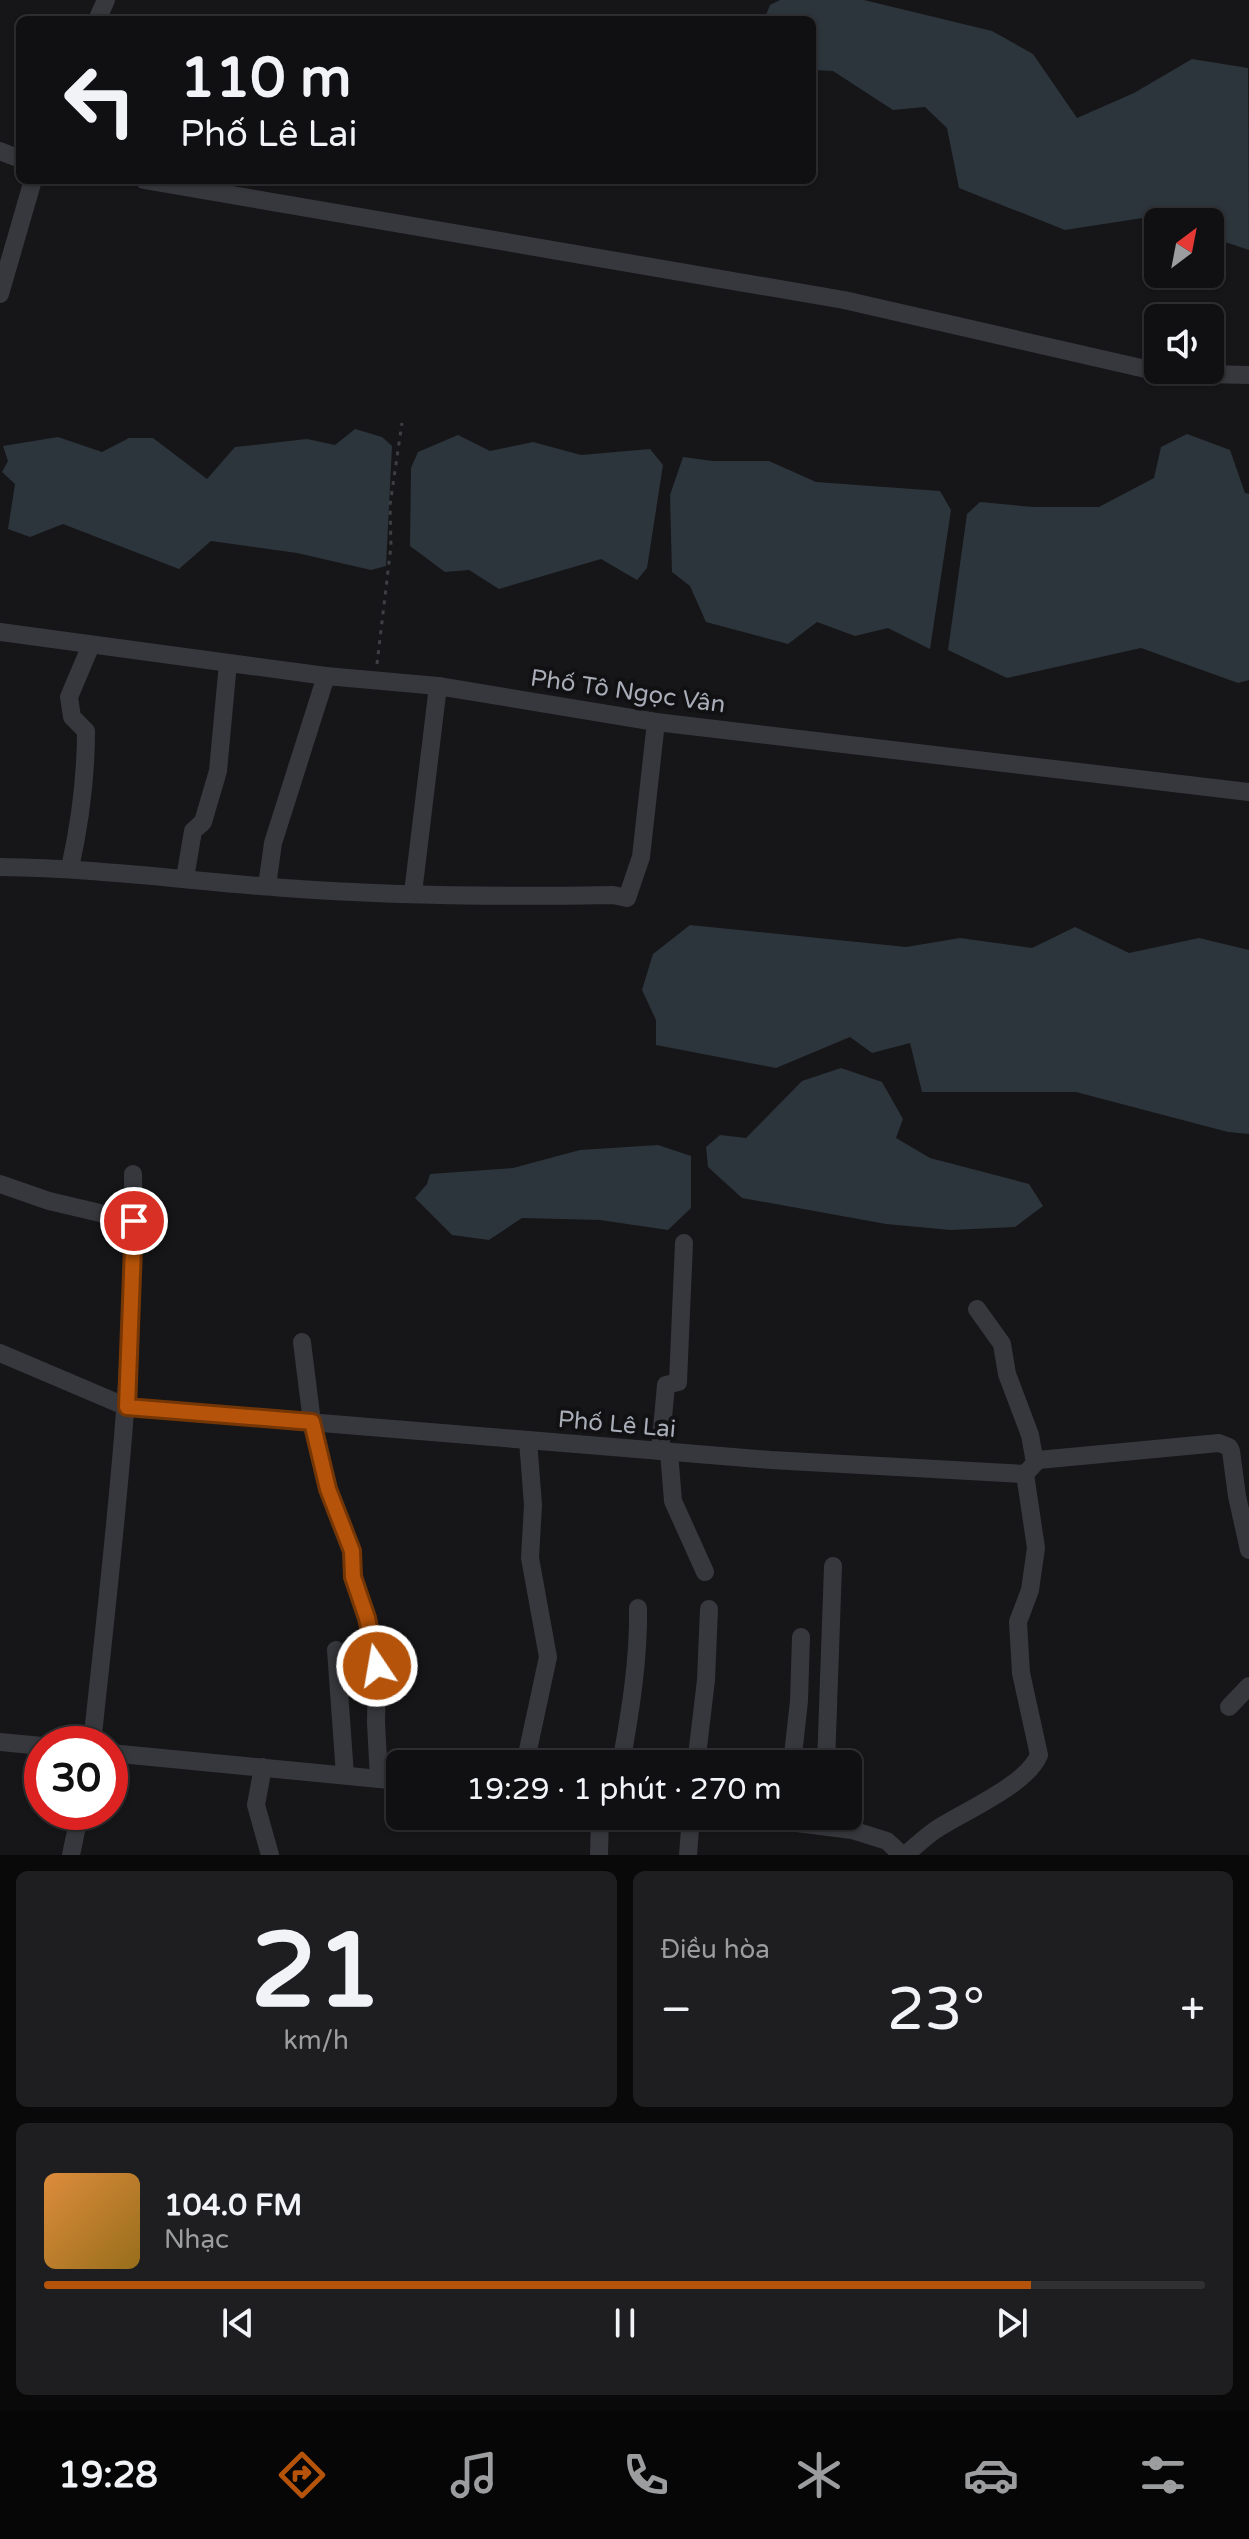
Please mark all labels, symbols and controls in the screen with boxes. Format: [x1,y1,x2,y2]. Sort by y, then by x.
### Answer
text: 110 m [180,45,351,112]
icon: left [48,48,152,152]
text: Phố Lê Lai [180,113,358,156]
north arrow [1144,208,1224,288]
map controls [1144,208,1224,384]
button: sound [1144,304,1224,384]
street label: Phố Tô Ngọc Vân [529,663,727,720]
pin [100,1187,168,1255]
icon: arrive [112,1199,156,1243]
street label: Phố Lê Lai [557,1405,677,1444]
position arrow [335,1624,419,1708]
speed limit sign: 30 [24,1726,128,1830]
text: 19:29 · 1 phút · 270 m [466,1771,782,1808]
text: 21 [251,1910,382,2035]
text: Điều hòa [661,1934,770,1965]
text: 23° [887,1974,985,2046]
text: − [661,1984,692,2037]
text: + [1180,1984,1205,2037]
text: km/h [284,2025,349,2056]
text: 104.0 FM [164,2187,302,2224]
text: Nhạc [164,2224,229,2255]
icon: previous [216,2301,260,2345]
icon: pause [603,2301,647,2345]
icon: next [990,2301,1034,2345]
icon: directions [274,2447,330,2503]
icon: music [446,2447,502,2503]
icon: phone [618,2447,674,2503]
icon: climate [791,2447,847,2503]
icon: car [963,2447,1019,2503]
icon: filters [1135,2447,1191,2503]
text: 19:28 [58,2454,158,2497]

